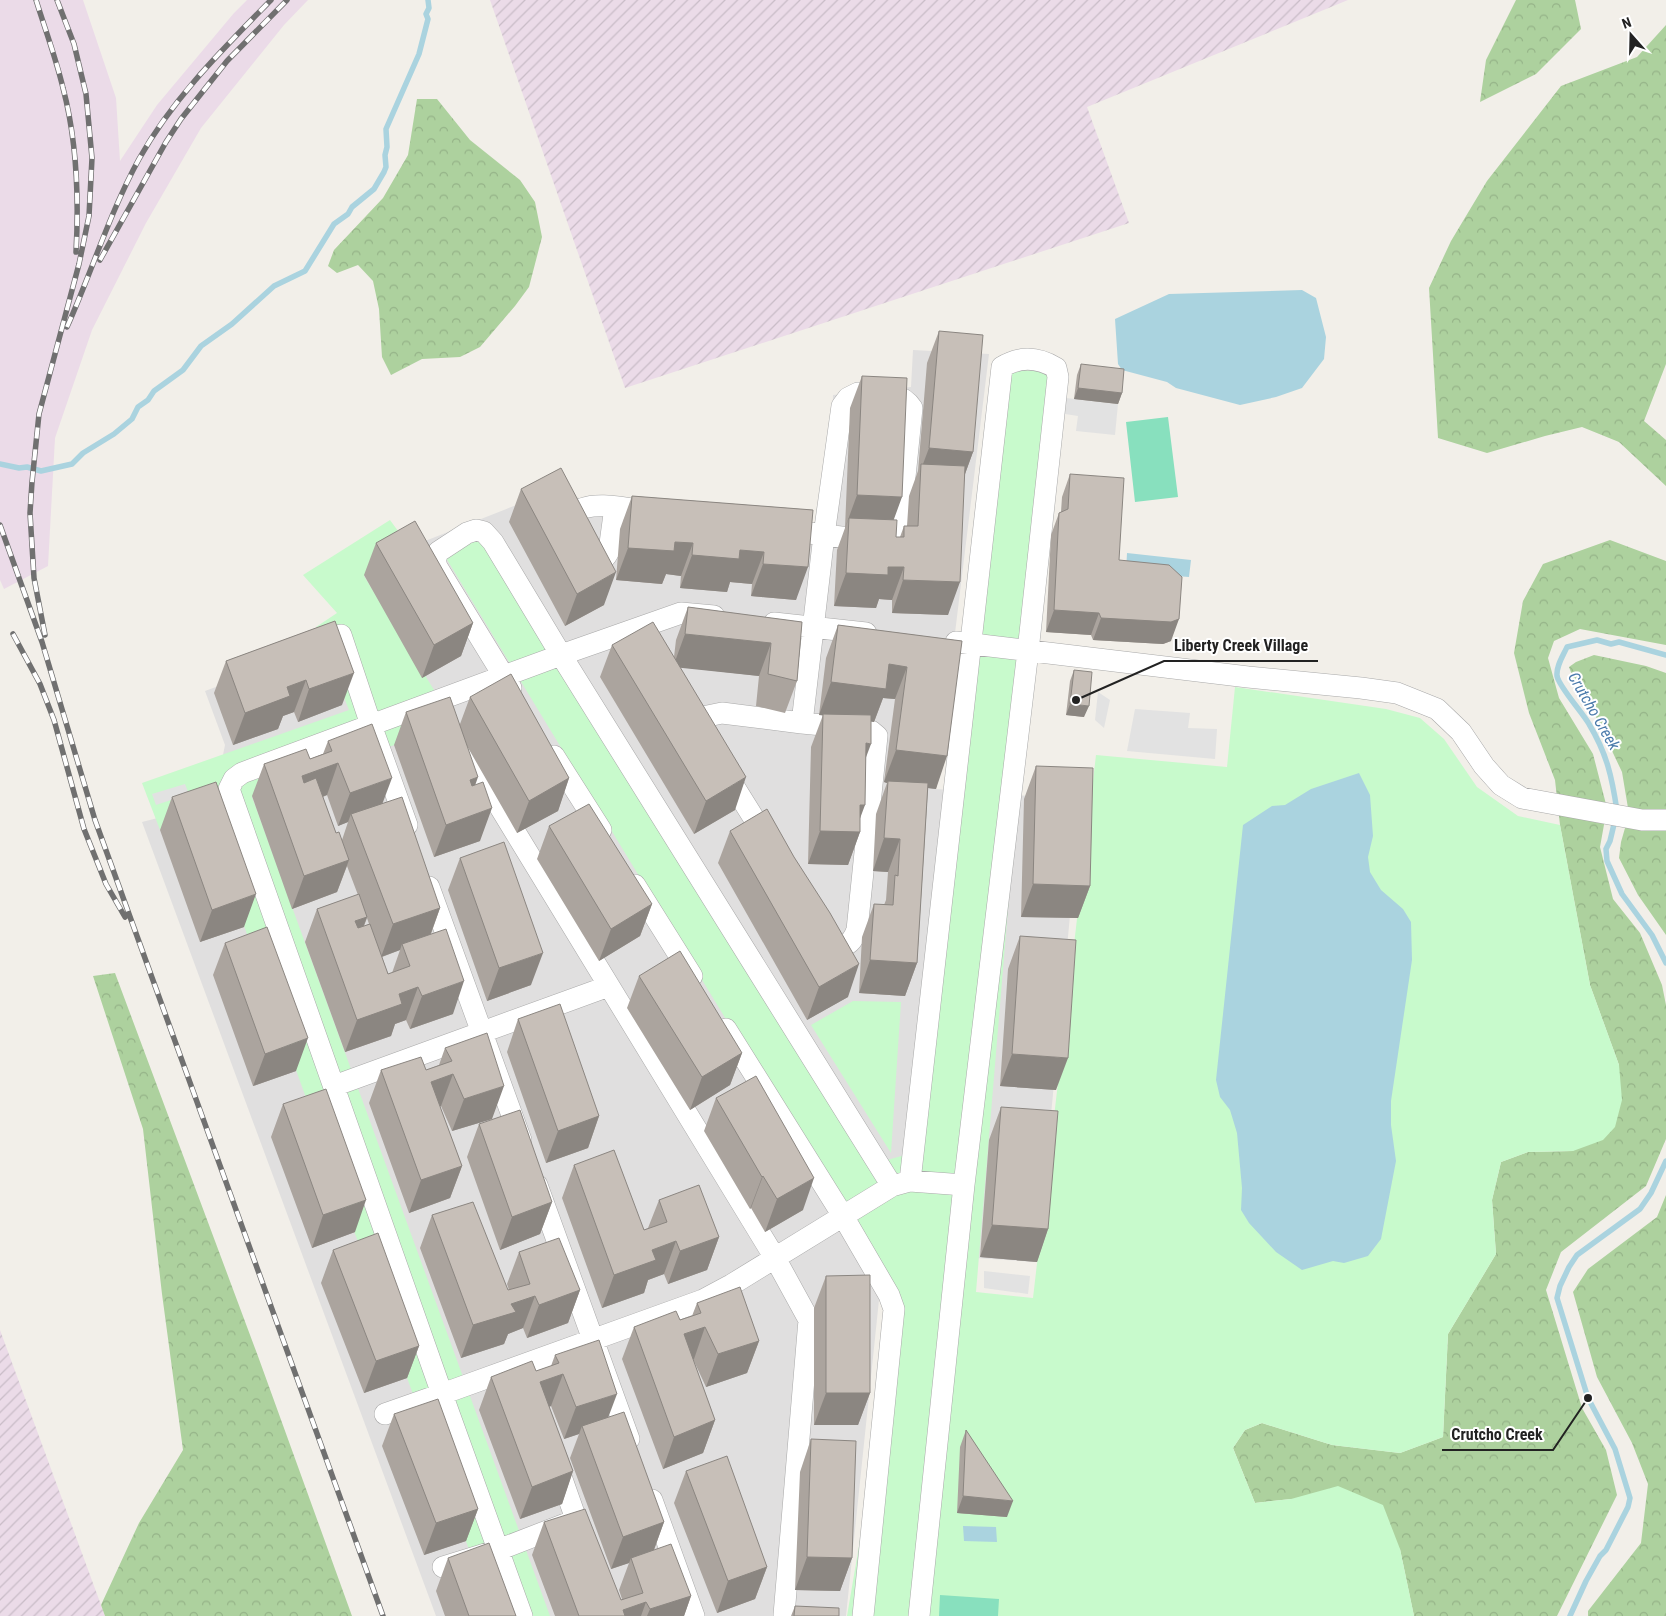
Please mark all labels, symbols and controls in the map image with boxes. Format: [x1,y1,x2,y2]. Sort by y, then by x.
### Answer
north arrow [1606,10,1656,60]
text: N [1620,14,1633,32]
callout: Liberty Creek Village [1164,630,1318,661]
text: Liberty Creek Village [1174,636,1308,655]
water label: Crutcho Creek [1564,669,1624,754]
callout: Crutcho Creek [1442,1419,1553,1450]
text: Crutcho Creek [1451,1425,1543,1444]

